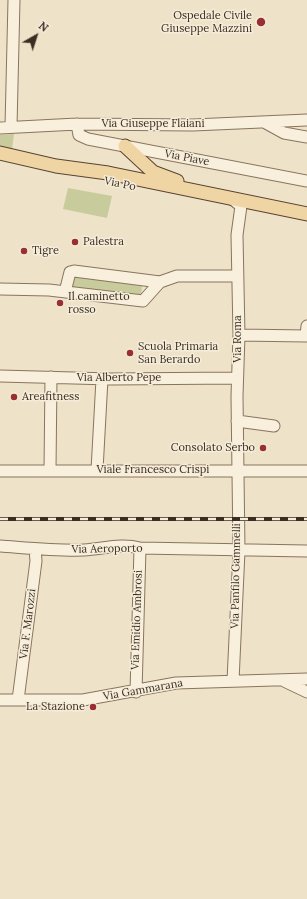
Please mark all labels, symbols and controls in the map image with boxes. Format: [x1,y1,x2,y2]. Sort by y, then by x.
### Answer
place label: Ospedale Civile Giuseppe Mazzini [161,9,252,35]
north arrow [16,16,56,56]
marker: Ospedale Civile Giuseppe Mazzini [255,16,267,28]
text: N [36,19,51,35]
street label: Via Giuseppe Flaiani [102,117,204,131]
street label: Via Piave [163,147,211,169]
street label: Via Po [103,174,137,194]
place label: Palestra [83,235,124,249]
marker: Palestra [70,237,80,247]
place label: Tigre [32,244,59,258]
marker: Tigre [19,246,29,256]
place label: Il caminetto rosso [68,290,130,316]
marker: Il caminetto rosso [55,298,65,308]
street label: Via Roma [231,315,245,363]
place label: Scuola Primaria San Berardo [138,340,218,366]
marker: Scuola Primaria San Berardo [125,348,135,358]
street label: Via Alberto Pepe [77,371,161,385]
place label: Areafitness [22,390,79,404]
marker: Areafitness [9,392,19,402]
place label: Consolato Serbo [171,441,255,455]
marker: Consolato Serbo [258,443,268,453]
street label: Viale Francesco Crispi [97,463,209,477]
street label: Via Panfilo Gammelli [228,523,244,629]
street label: Via Aeroporto [71,542,143,556]
street label: Via Emidio Ambrosi [129,570,145,670]
street label: Via F. Marozzi [17,588,39,660]
street label: Via Gammarana [102,676,184,704]
place label: La Stazione [26,700,85,714]
marker: La Stazione [88,702,98,712]

